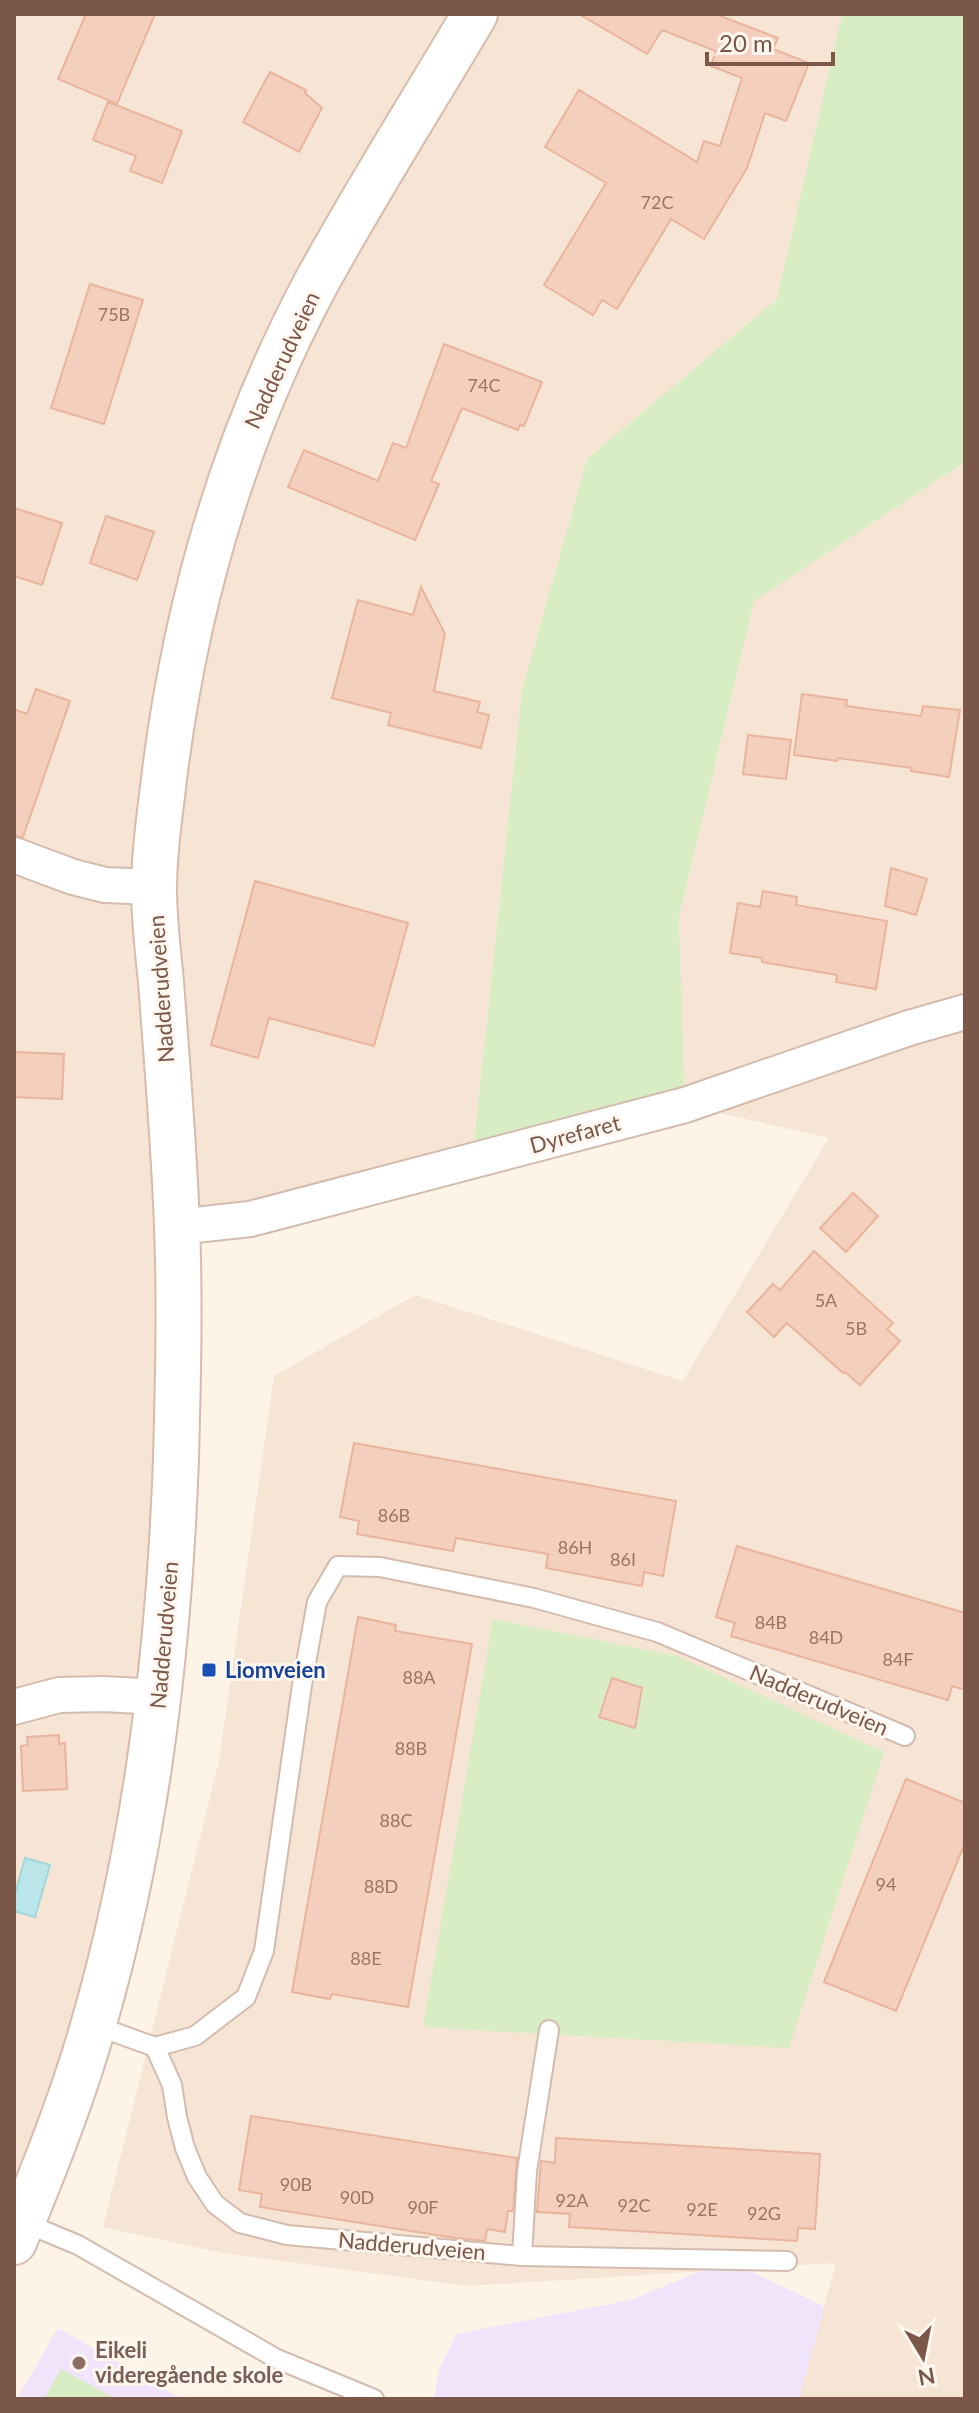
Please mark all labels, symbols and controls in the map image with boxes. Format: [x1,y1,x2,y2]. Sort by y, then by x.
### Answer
scale bar [707,16,833,66]
text: 20 m [719,28,773,57]
house number: 72C [641,191,673,213]
street label: Nadderudveien [238,287,325,433]
house number: 75B [98,303,130,325]
house number: 74C [468,374,500,396]
street label: Nadderudveien [142,914,179,1064]
street label: Dyrefaret [527,1108,623,1159]
house number: 5A [815,1289,838,1311]
house number: 5B [845,1317,867,1339]
house number: 86B [378,1504,410,1526]
house number: 86H [558,1536,592,1558]
house number: 86I [610,1548,636,1570]
street label: Nadderudveien [144,1560,183,1710]
house number: 84B [755,1611,787,1633]
house number: 84D [809,1626,843,1648]
house number: 84F [882,1648,914,1670]
place label: Liomveien [225,1656,326,1683]
street label: Nadderudveien [746,1658,893,1741]
marker: Liomveien [200,1661,218,1679]
house number: 88A [402,1666,436,1688]
house number: 88B [395,1737,427,1759]
house number: 88C [380,1809,412,1831]
house number: 94 [876,1873,896,1895]
house number: 88D [364,1875,398,1897]
house number: 88E [350,1947,382,1969]
house number: 90B [280,2173,312,2195]
house number: 90D [340,2186,374,2208]
house number: 92A [555,2189,589,2211]
house number: 92C [618,2194,650,2216]
house number: 90F [407,2196,439,2218]
house number: 92E [686,2198,718,2220]
house number: 92G [747,2202,781,2224]
street label: Nadderudveien [337,2226,487,2265]
north arrow [883,2317,963,2397]
place label: Eikeli videregående skole [95,2336,284,2388]
marker: Eikeli videregående skole [70,2354,88,2372]
text: N [916,2362,937,2392]

